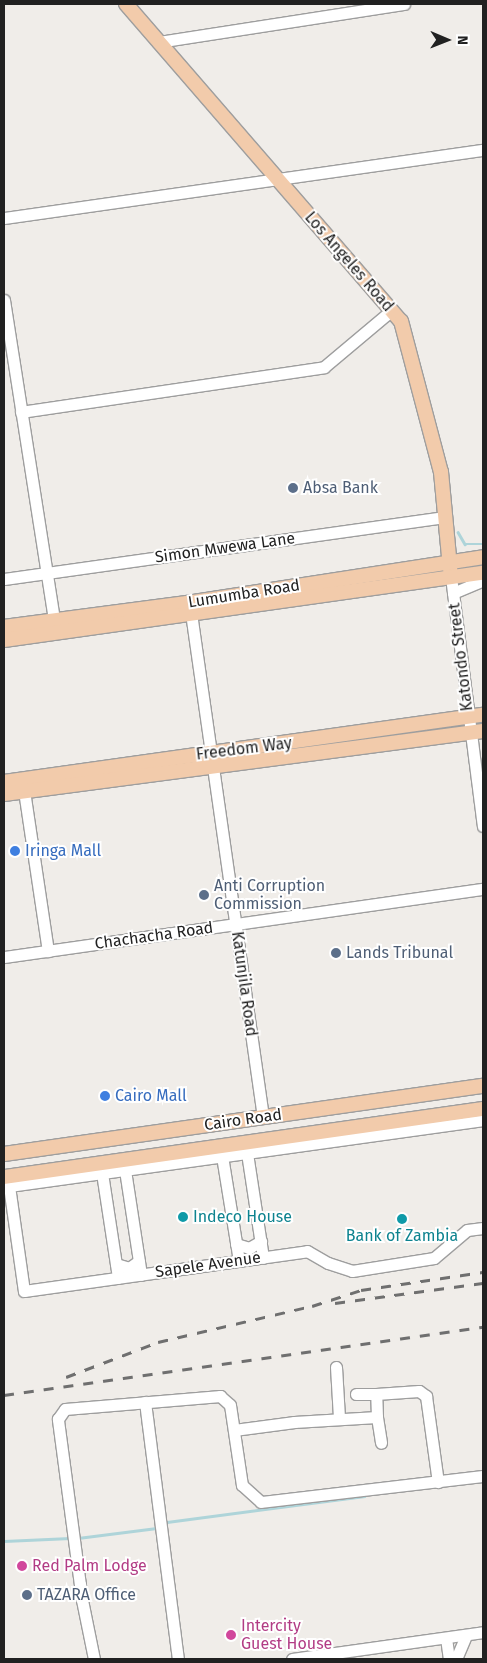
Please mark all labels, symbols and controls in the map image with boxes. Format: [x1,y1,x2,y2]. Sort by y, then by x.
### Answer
north arrow [422,15,472,65]
text: N [454,35,471,45]
street label: Los Angeles Road [300,208,398,316]
place label: Absa Bank [303,478,378,498]
marker: Absa Bank [287,482,299,494]
street label: Simon Mwewa Lane [154,529,296,567]
street label: Lumumba Road [187,576,301,612]
street label: Katondo Street [445,602,477,712]
street label: Freedom Way [195,734,293,764]
place label: Iringa Mall [25,841,101,861]
marker: Iringa Mall [9,845,21,857]
place label: Anti Corruption Commission [214,876,325,914]
marker: Anti Corruption Commission [198,889,210,901]
street label: Chachacha Road [94,918,214,954]
street label: Katunjila Road [227,930,261,1038]
place label: Lands Tribunal [346,943,453,963]
marker: Lands Tribunal [330,947,342,959]
place label: Cairo Mall [115,1086,187,1106]
marker: Cairo Mall [99,1090,111,1102]
street label: Cairo Road [203,1105,283,1135]
place label: Indeco House [193,1207,292,1227]
marker: Indeco House [177,1211,189,1223]
marker: Bank of Zambia [396,1213,408,1225]
place label: Bank of Zambia [346,1226,458,1246]
street label: Sapele Avenue [154,1248,262,1282]
place label: Red Palm Lodge [32,1556,147,1576]
marker: Red Palm Lodge [16,1560,28,1572]
place label: TAZARA Office [37,1585,136,1605]
marker: TAZARA Office [21,1589,33,1601]
place label: Intercity Guest House [241,1616,332,1654]
marker: Intercity Guest House [225,1629,237,1641]

